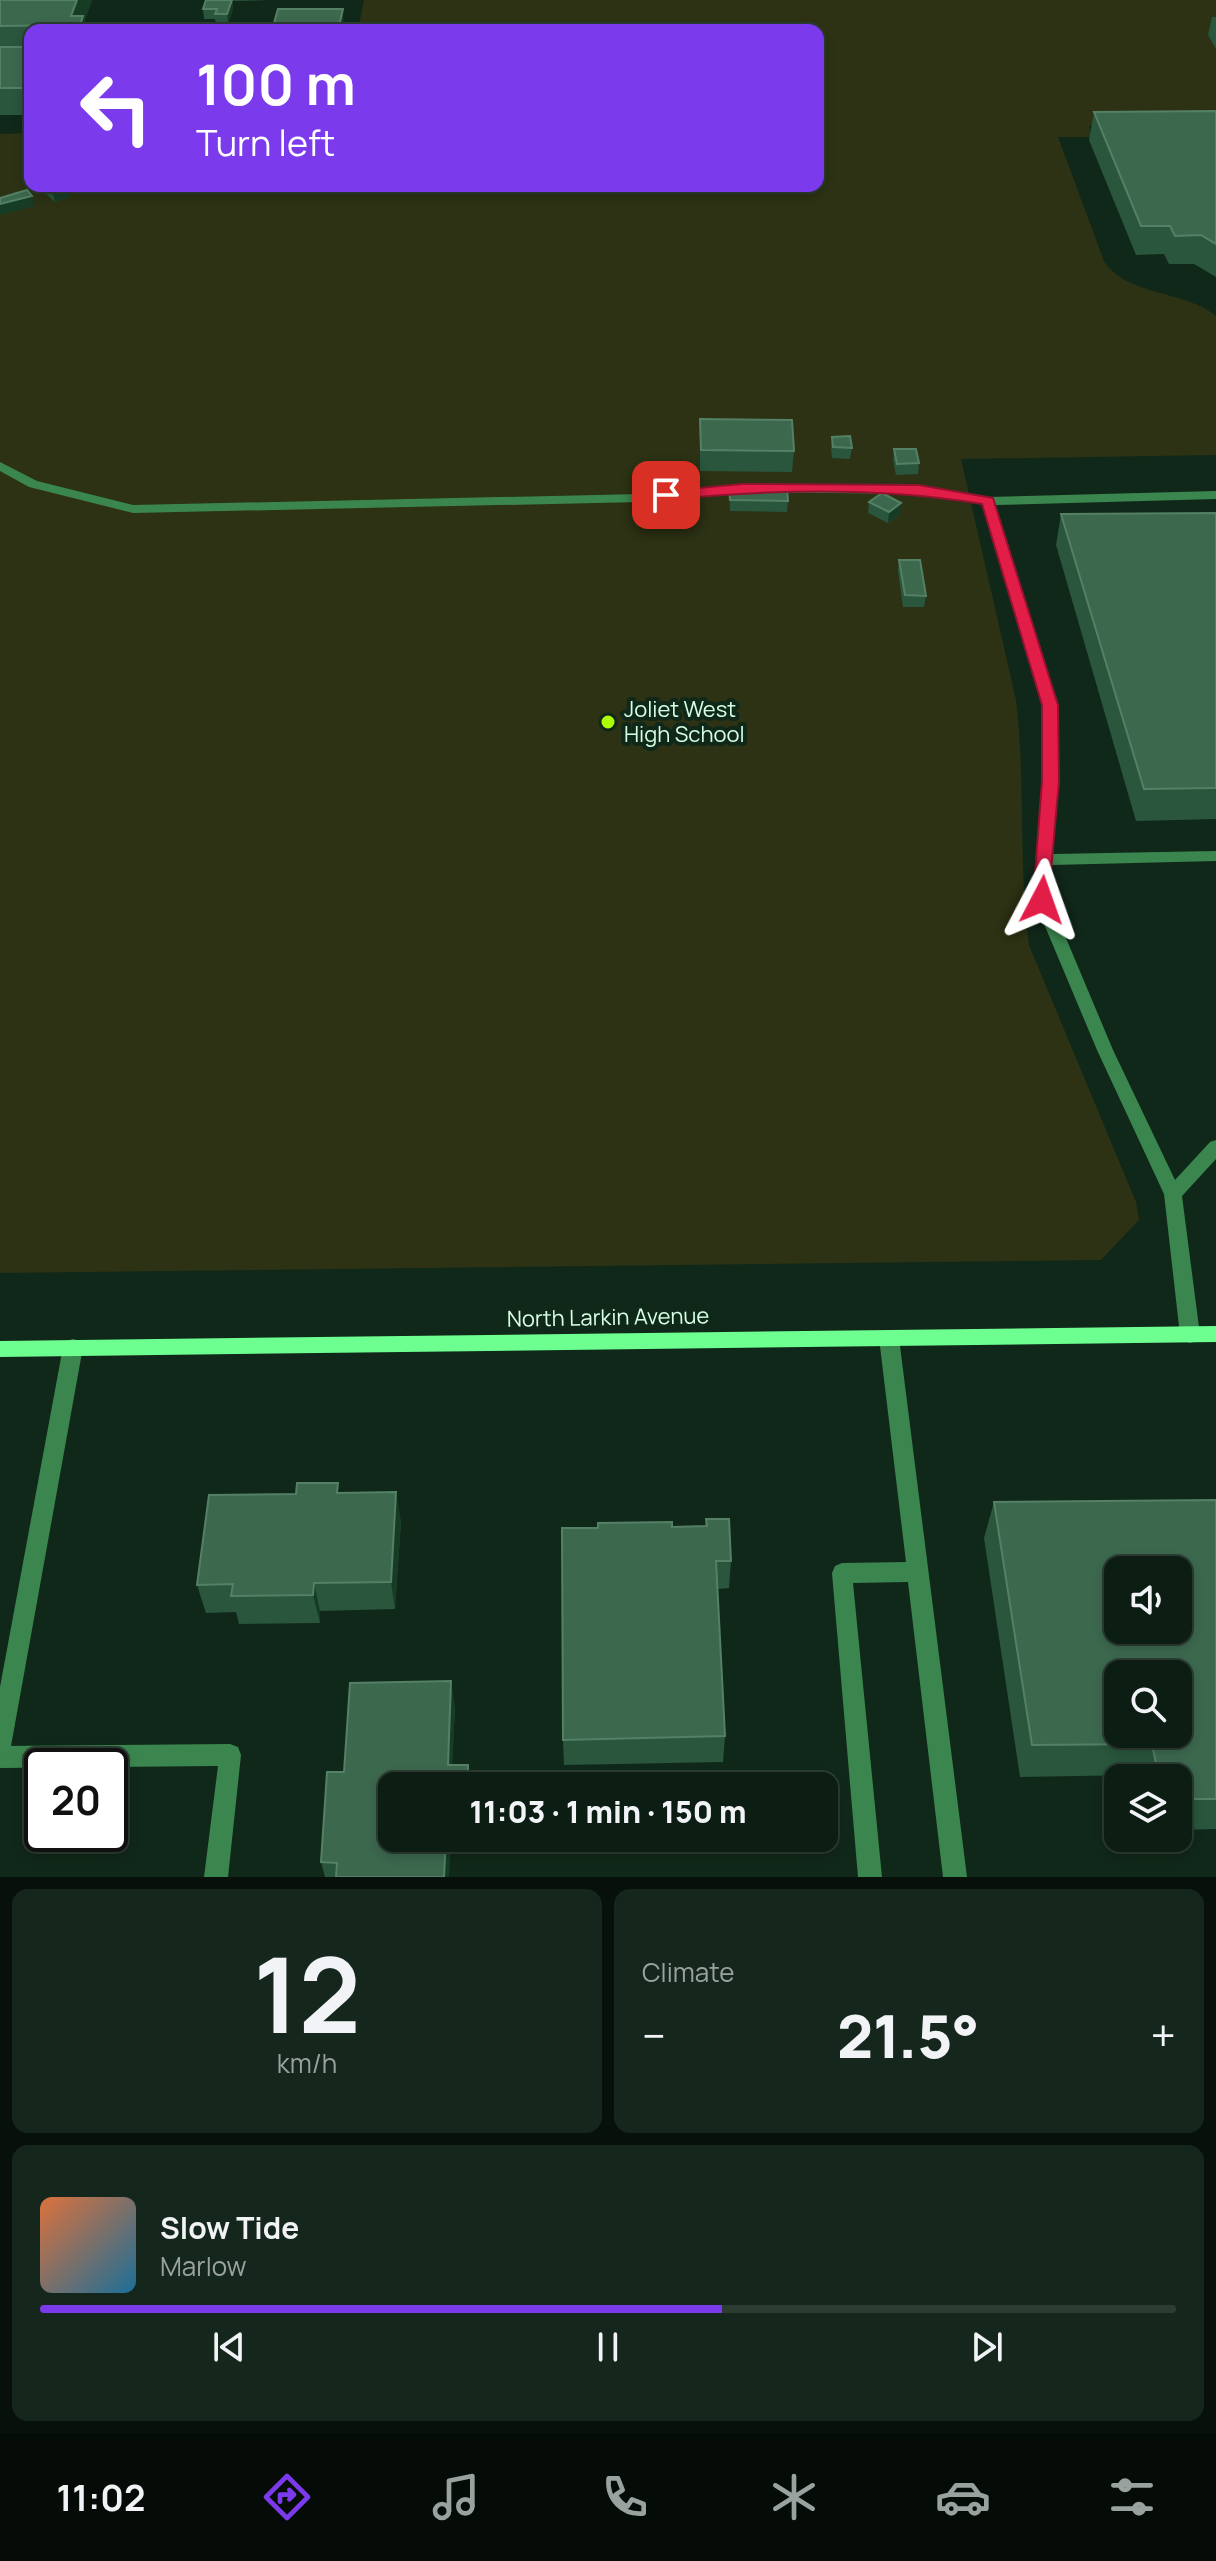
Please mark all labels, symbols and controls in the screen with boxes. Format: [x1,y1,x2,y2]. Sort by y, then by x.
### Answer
text: 100 m [196,45,356,122]
icon: left [64,56,168,160]
text: Turn left [196,118,335,167]
pin [632,461,700,529]
icon: arrive [644,473,688,517]
place label: Joliet West High School [624,694,745,749]
marker: Joliet West High School [599,713,617,731]
position arrow [1000,858,1084,942]
street label: North Larkin Avenue [507,1300,710,1334]
map controls [1104,1556,1192,1852]
button: sound [1104,1556,1192,1644]
button: search [1104,1660,1192,1748]
speed limit sign: 20 [24,1748,128,1852]
button: layers [1104,1764,1192,1852]
text: 11:03 · 1 min · 150 m [470,1791,746,1832]
text: 12 [253,1922,361,2064]
text: Climate [642,1954,734,1990]
text: 21.5° [837,1994,980,2076]
text: − [642,2005,666,2065]
text: + [1151,2005,1176,2065]
text: km/h [277,2045,337,2081]
text: Slow Tide [160,2207,299,2248]
text: Marlow [160,2248,247,2284]
icon: previous [207,2325,251,2369]
icon: pause [586,2325,630,2369]
icon: next [965,2325,1009,2369]
icon: directions [259,2469,315,2525]
icon: music [428,2469,484,2525]
icon: phone [597,2469,653,2525]
icon: climate [766,2469,822,2525]
icon: car [935,2469,991,2525]
icon: filters [1104,2469,1160,2525]
text: 11:02 [57,2473,146,2522]

